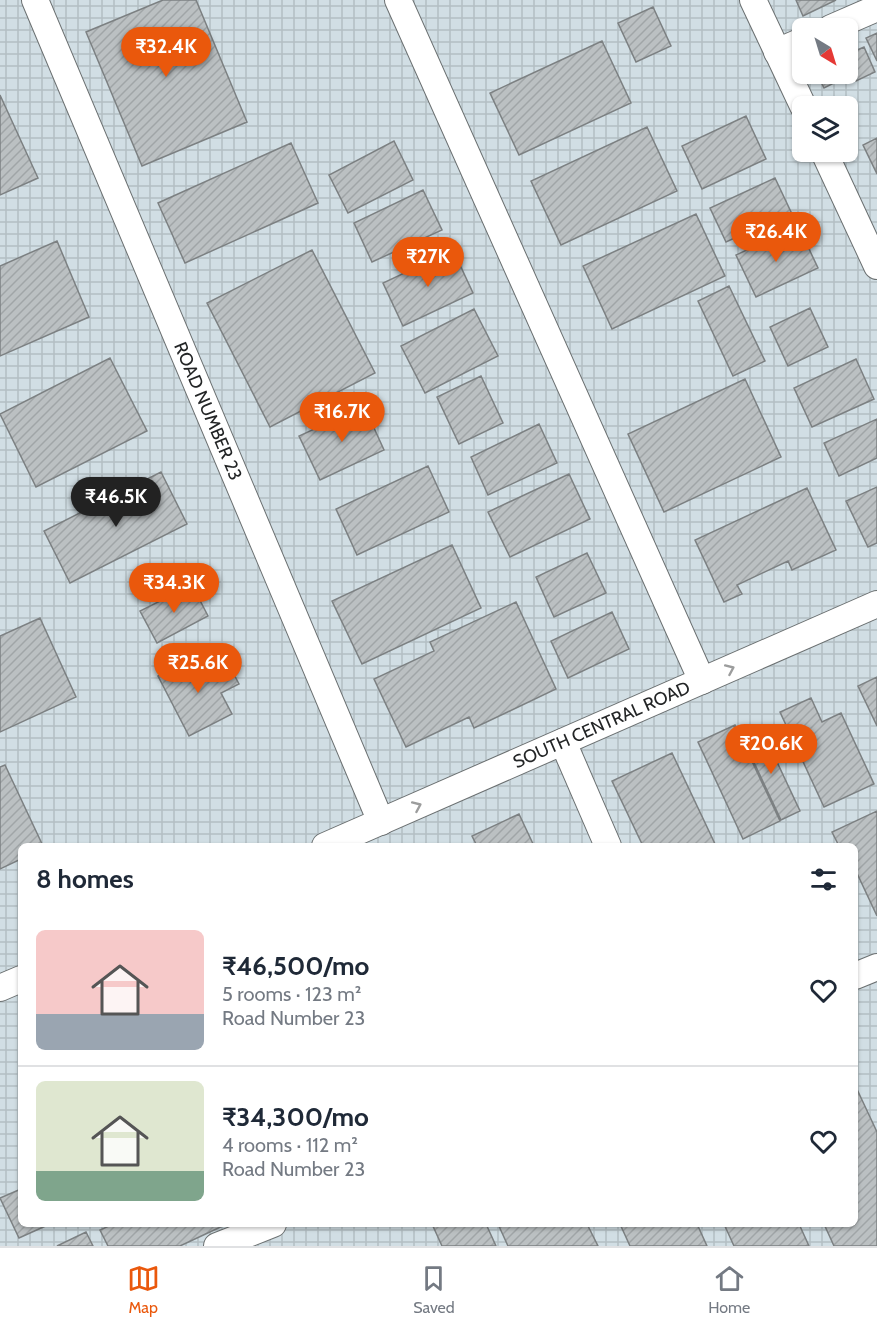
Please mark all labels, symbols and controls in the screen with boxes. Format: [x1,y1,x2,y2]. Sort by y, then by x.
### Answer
north arrow [792,18,858,84]
map controls [792,18,858,162]
pin: ₹32.4K [117,27,215,78]
text: ₹32.4K [135,34,197,58]
button: layers [792,96,858,162]
pin: ₹26.4K [727,212,825,263]
text: ₹26.4K [745,219,807,243]
pin: ₹27K [392,237,464,288]
text: ₹27K [406,244,450,268]
street label: ROAD NUMBER 23 [169,339,247,483]
pin: ₹16.7K [293,392,391,443]
text: ₹16.7K [314,399,370,423]
pin: ₹46.5K [67,477,165,528]
text: ₹46.5K [85,484,147,508]
pin: ₹34.3K [125,563,223,614]
text: ₹34.3K [143,570,205,594]
pin: ₹25.6K [149,643,247,694]
text: ₹25.6K [168,650,228,674]
one-way arrow [724,664,735,676]
street label: SOUTH CENTRAL ROAD [510,676,693,773]
pin: ₹20.6K [722,724,820,775]
text: ₹20.6K [739,731,803,755]
one-way arrow [411,801,422,813]
text: 8 homes [36,863,134,895]
icon: filters [807,863,840,896]
text: ₹46,500/mo [222,950,369,982]
icon: home [84,954,156,1026]
icon: heart [807,974,840,1007]
text: 5 rooms · 123 m² [222,982,361,1006]
text: Road Number 23 [222,1006,365,1030]
text: ₹34,300/mo [222,1101,369,1133]
icon: home [84,1105,156,1177]
icon: heart [807,1125,840,1158]
text: 4 rooms · 112 m² [222,1133,358,1157]
text: Road Number 23 [222,1157,365,1181]
tab: Map [127,1262,160,1317]
tab: Saved [413,1262,455,1317]
tab: Home [708,1262,750,1317]

